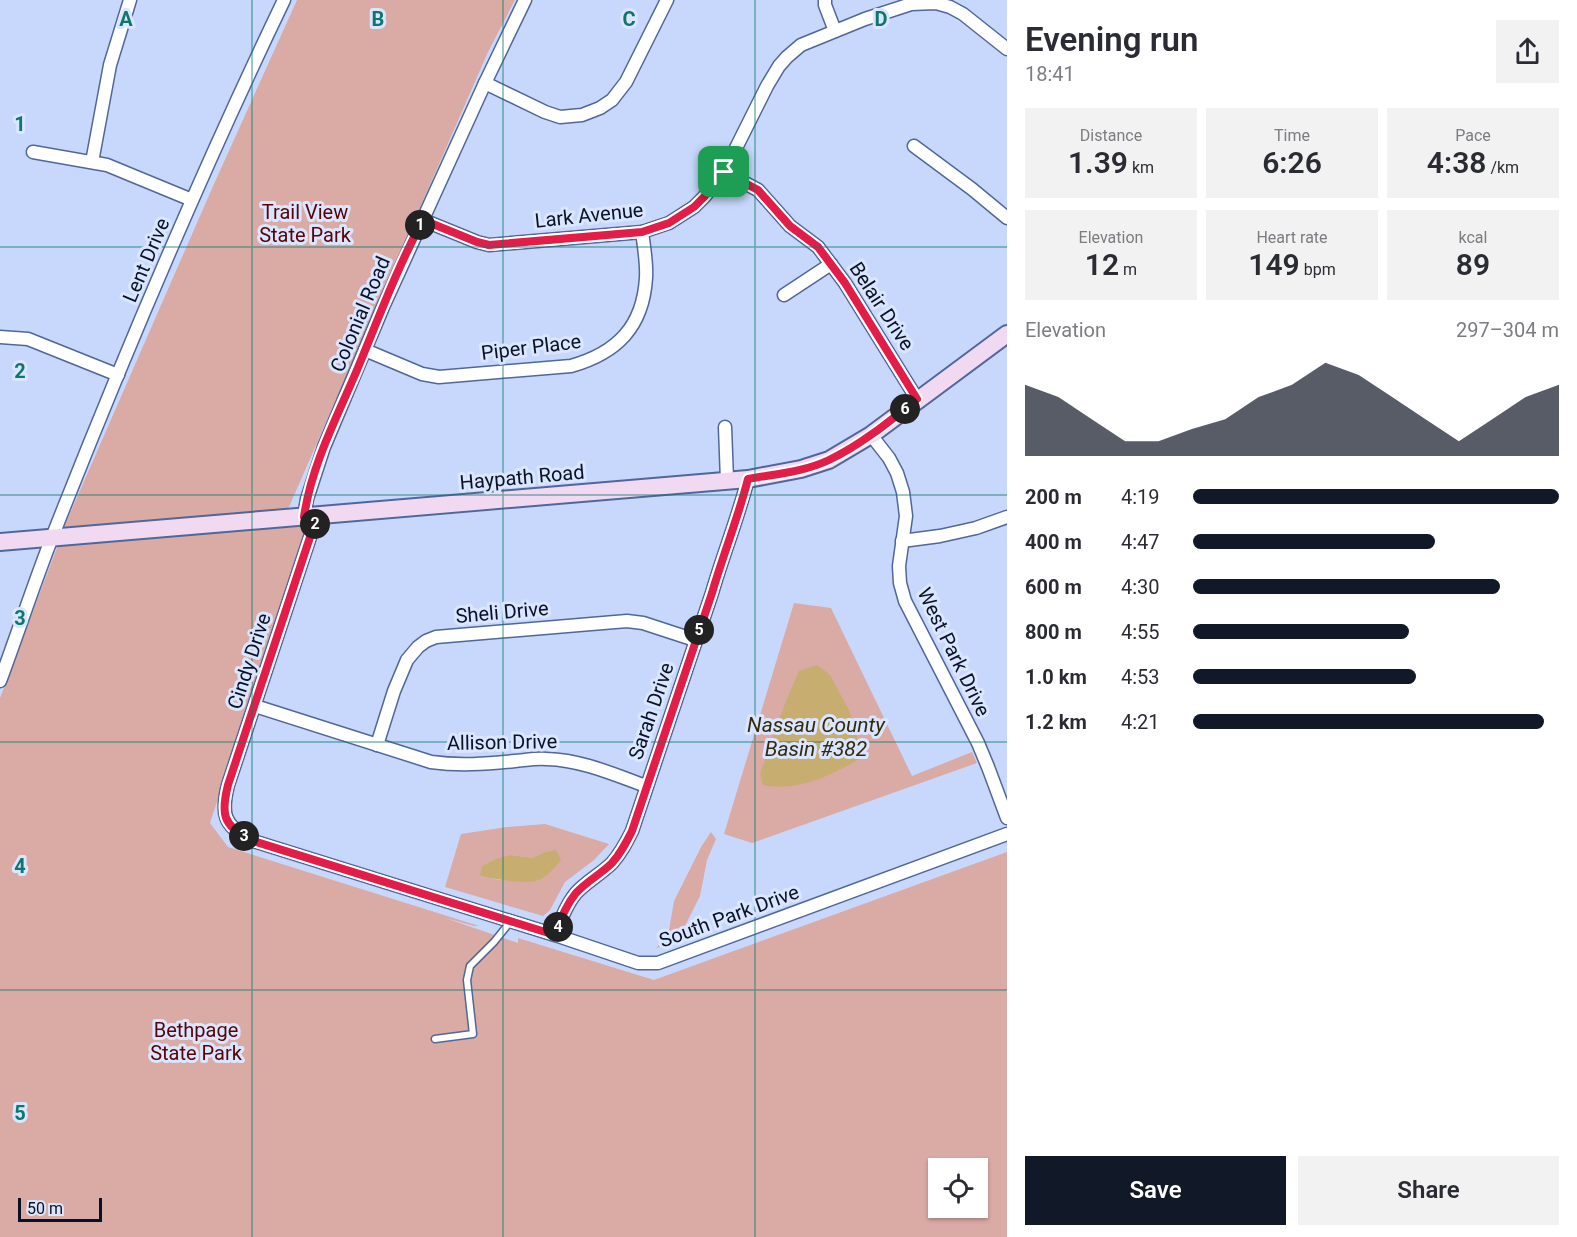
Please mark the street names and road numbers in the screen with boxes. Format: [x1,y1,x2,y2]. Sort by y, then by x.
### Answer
street label: Lark Avenue [534,197,644,233]
street label: Lent Drive [118,214,174,306]
street label: Colonial Road [325,253,395,375]
street label: Belair Drive [845,257,919,355]
street label: Piper Place [480,329,582,365]
street label: Haypath Road [459,460,585,494]
street label: West Park Drive [913,584,995,720]
street label: Sheli Drive [455,596,549,628]
street label: Cindy Drive [222,610,276,712]
street label: Sarah Drive [623,659,679,763]
street label: Allison Drive [447,729,557,755]
street label: South Park Drive [656,880,802,952]

